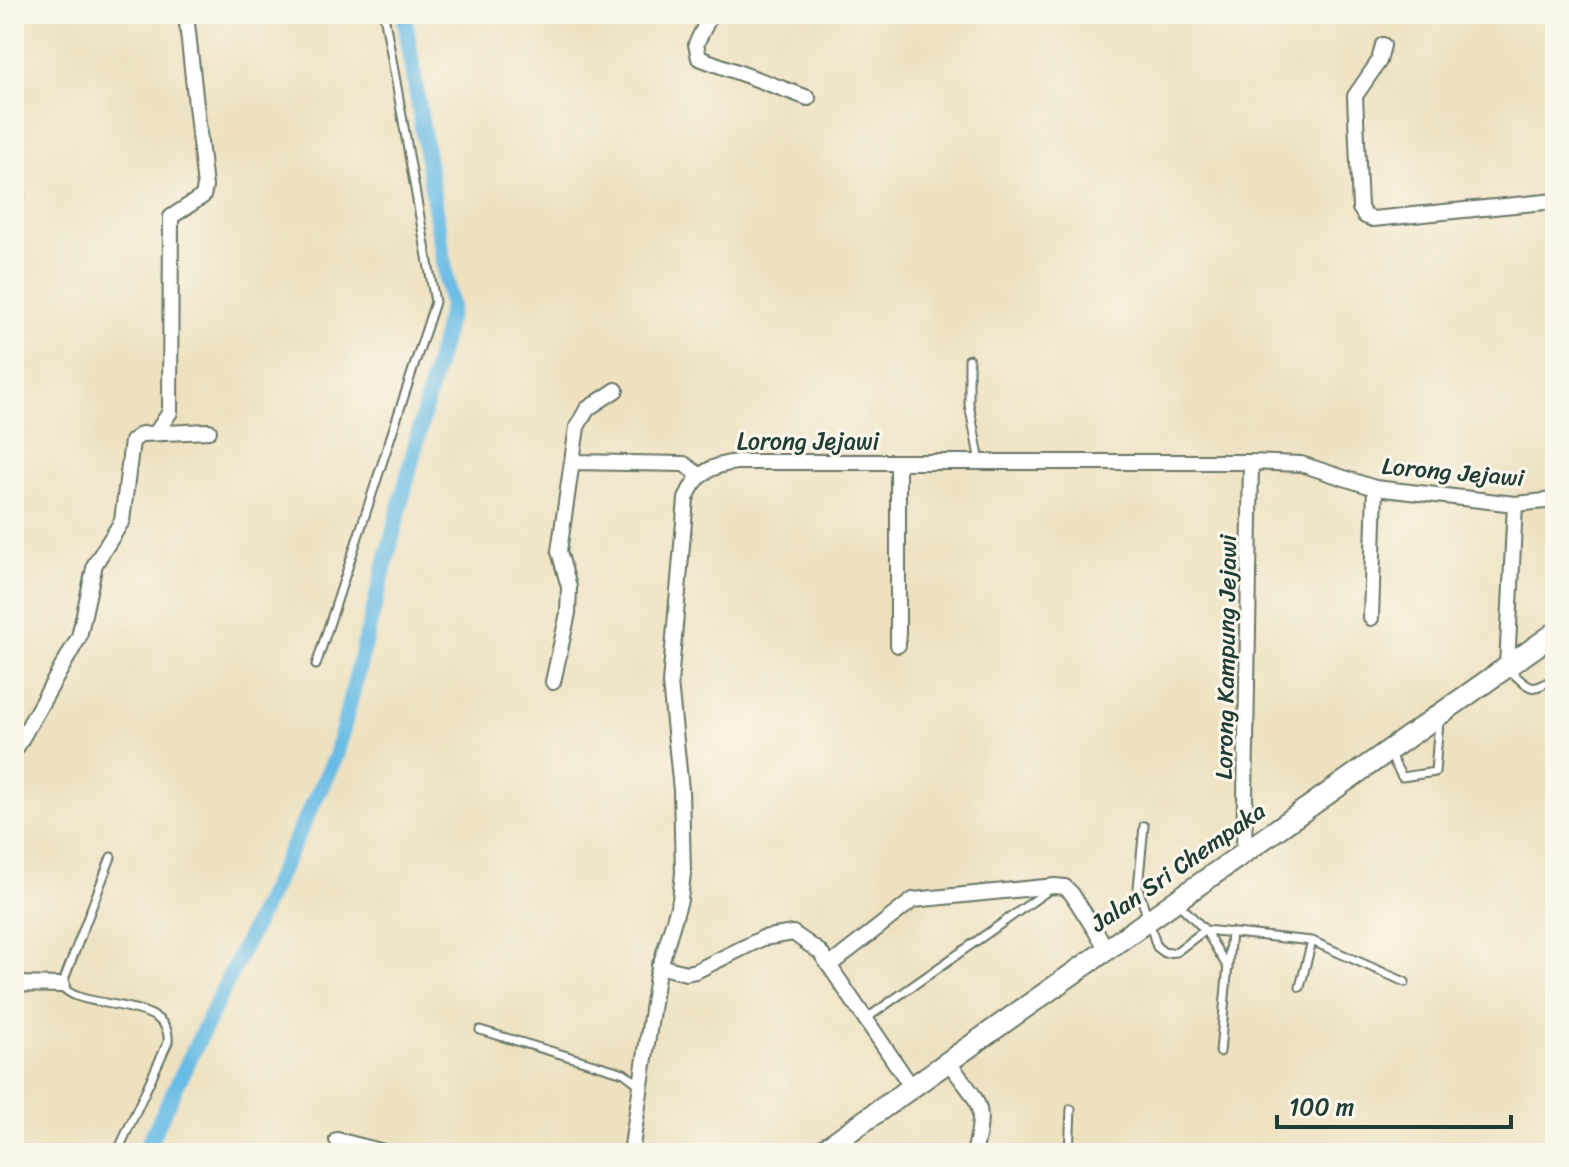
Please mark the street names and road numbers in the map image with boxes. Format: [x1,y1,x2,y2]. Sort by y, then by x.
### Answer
street label: Lorong Jejawi [737,420,881,462]
street label: Lorong Jejawi [1380,445,1527,499]
street label: Lorong Kampung Jejawi [1203,533,1249,780]
street label: Jalan Sri Chempaka [1081,791,1275,944]

